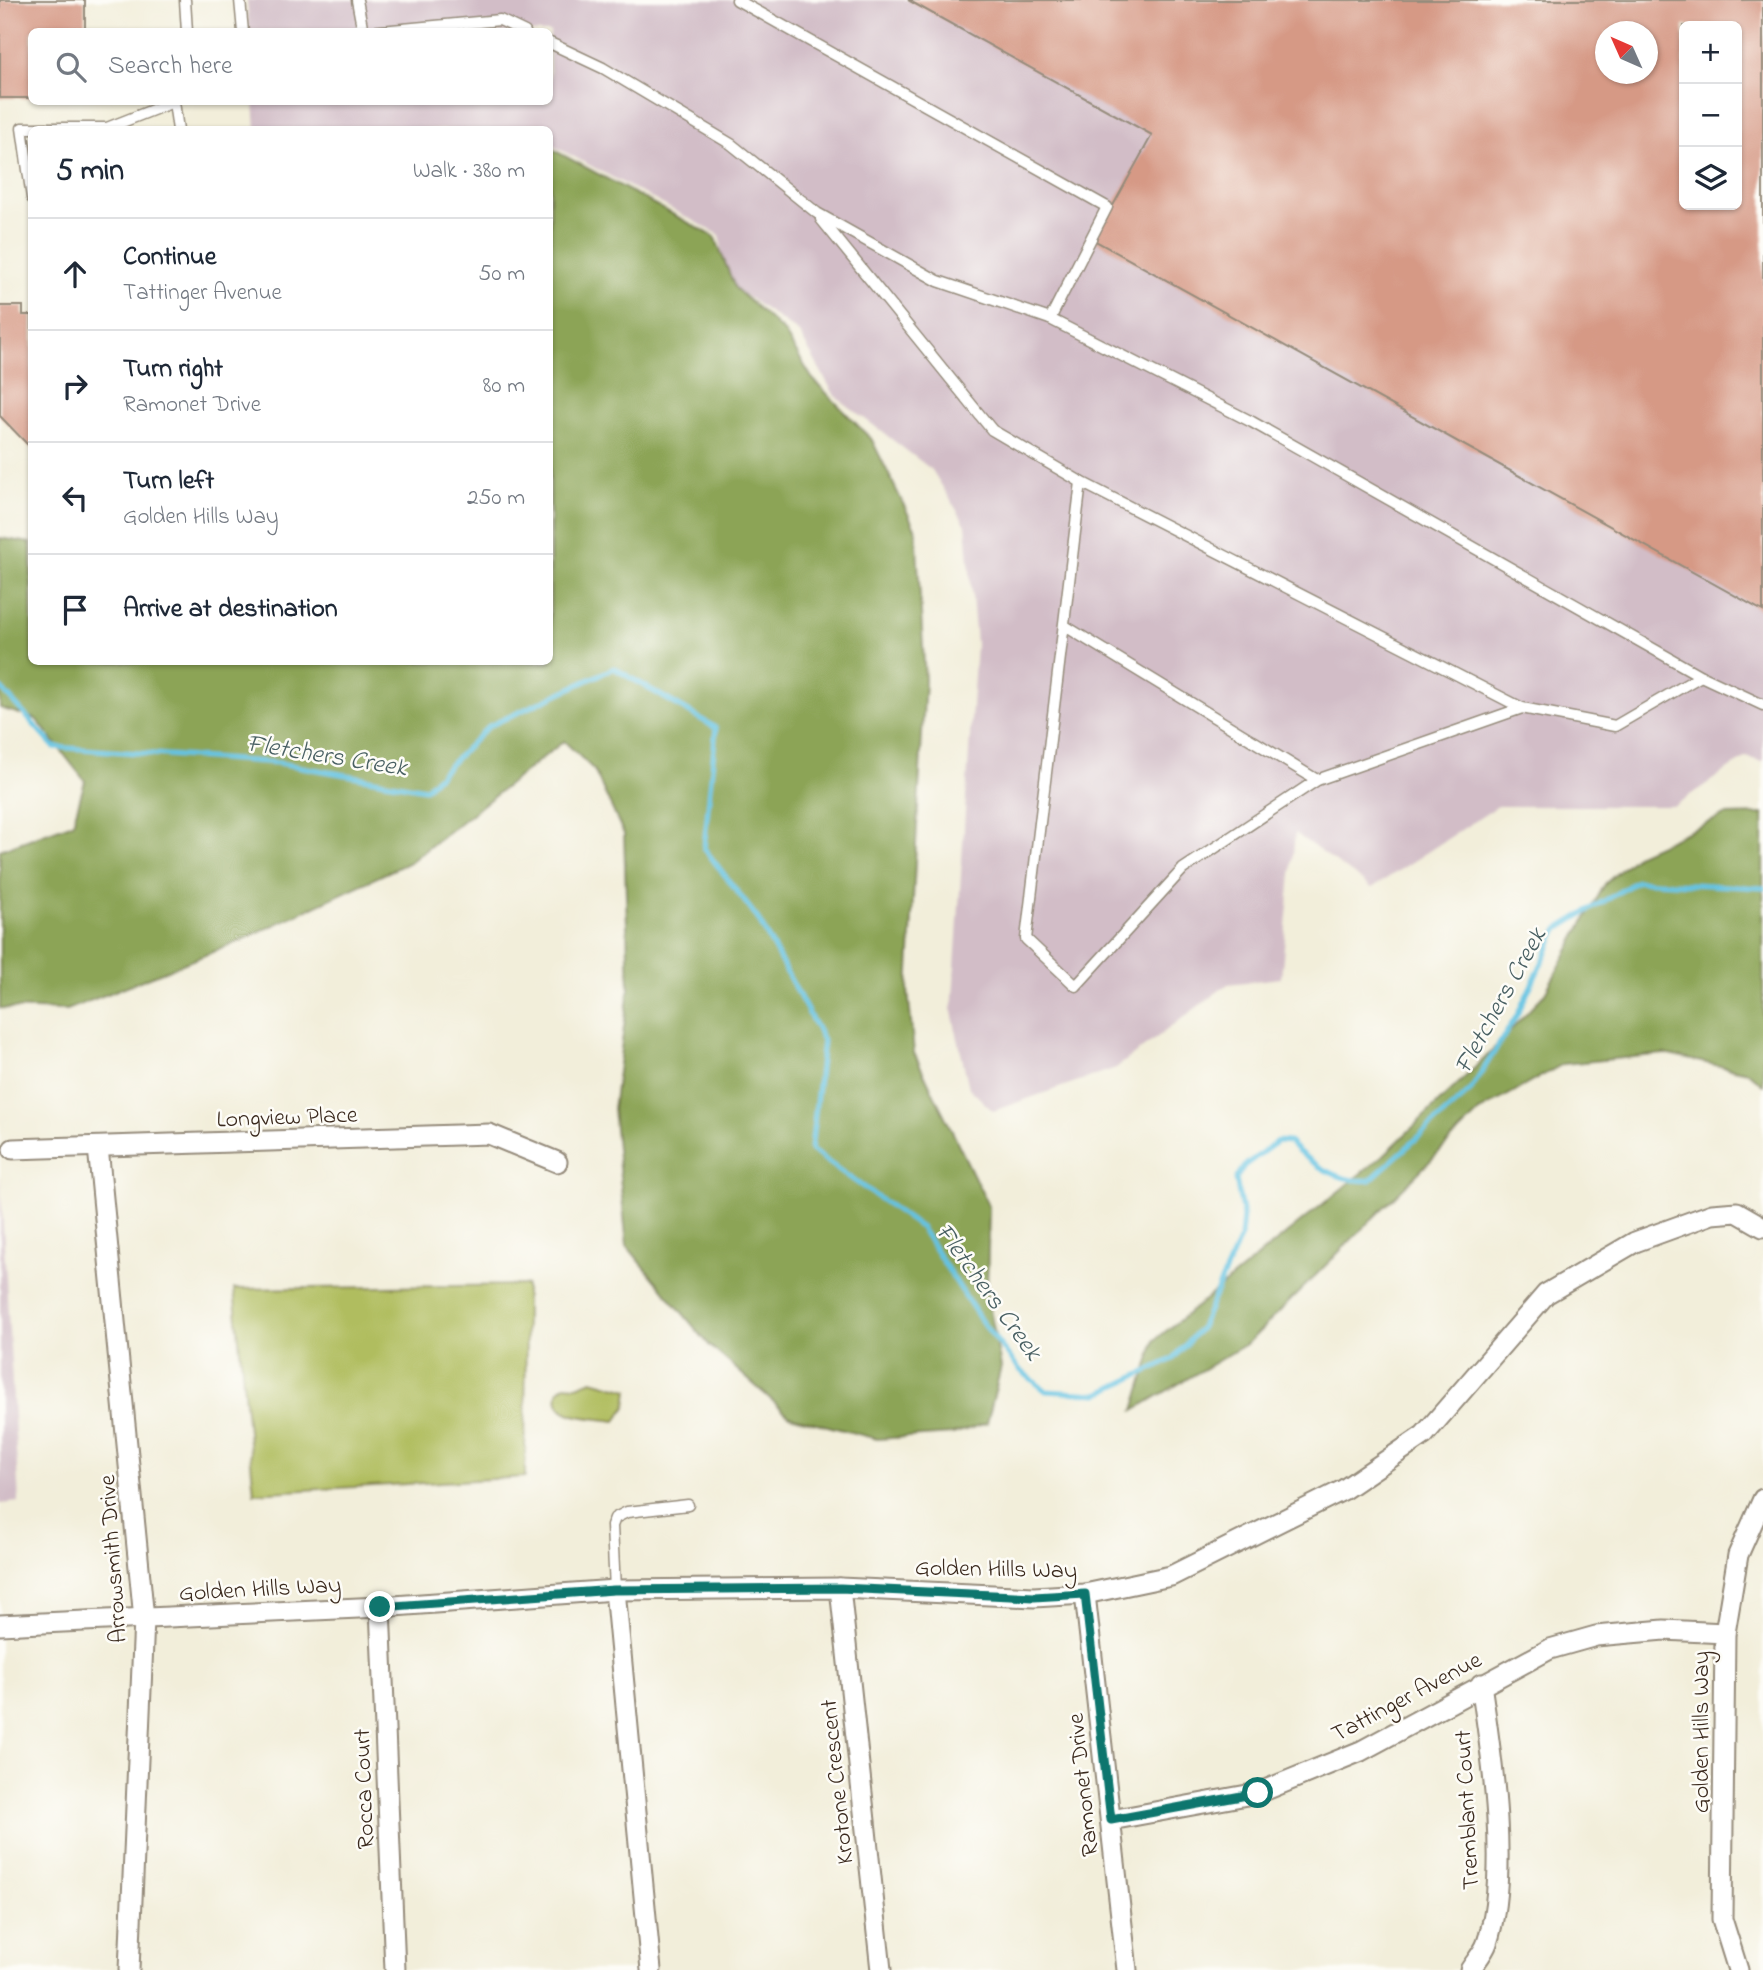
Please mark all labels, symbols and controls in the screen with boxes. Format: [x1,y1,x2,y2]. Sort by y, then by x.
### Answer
north arrow [1595,21,1658,84]
map controls [1679,21,1742,210]
button: + [1679,21,1742,84]
search box [28,28,553,105]
icon: search [52,48,90,86]
text: Search here [108,48,233,86]
button: − [1679,84,1742,147]
button: layers [1679,147,1742,210]
text: 5 min [56,150,124,194]
text: Walk · 380 m [413,155,525,188]
text: Continue [123,239,216,277]
icon: ahead [56,255,94,293]
text: 50 m [478,258,525,291]
text: Tattinger Avenue [123,277,282,310]
text: Turn right [123,351,223,389]
icon: right [56,367,94,405]
text: 80 m [483,370,525,403]
text: Ramonet Drive [123,389,261,422]
text: Turn left [123,463,214,501]
icon: left [56,479,94,517]
text: 250 m [467,482,525,515]
text: Golden Hills Way [123,501,279,534]
icon: arrive [56,591,94,629]
text: Arrive at destination [123,591,338,629]
water label: Fletchers Creek [244,726,411,789]
water label: Fletchers Creek [1446,920,1558,1081]
street label: Longview Place [216,1099,358,1138]
water label: Fletchers Creek [925,1216,1051,1371]
street label: Arrowsmith Drive [91,1473,138,1644]
street label: Golden Hills Way [914,1552,1077,1590]
street label: Golden Hills Way [178,1569,342,1613]
route end [364,1591,395,1622]
street label: Tattinger Avenue [1326,1644,1489,1753]
street label: Golden Hills Way [1685,1651,1721,1813]
street label: Krotone Crescent [812,1698,865,1866]
street label: Ramonet Drive [1060,1711,1109,1858]
street label: Rocca Court [346,1728,385,1850]
street label: Tremblant Court [1447,1729,1490,1891]
route start [1242,1777,1273,1808]

